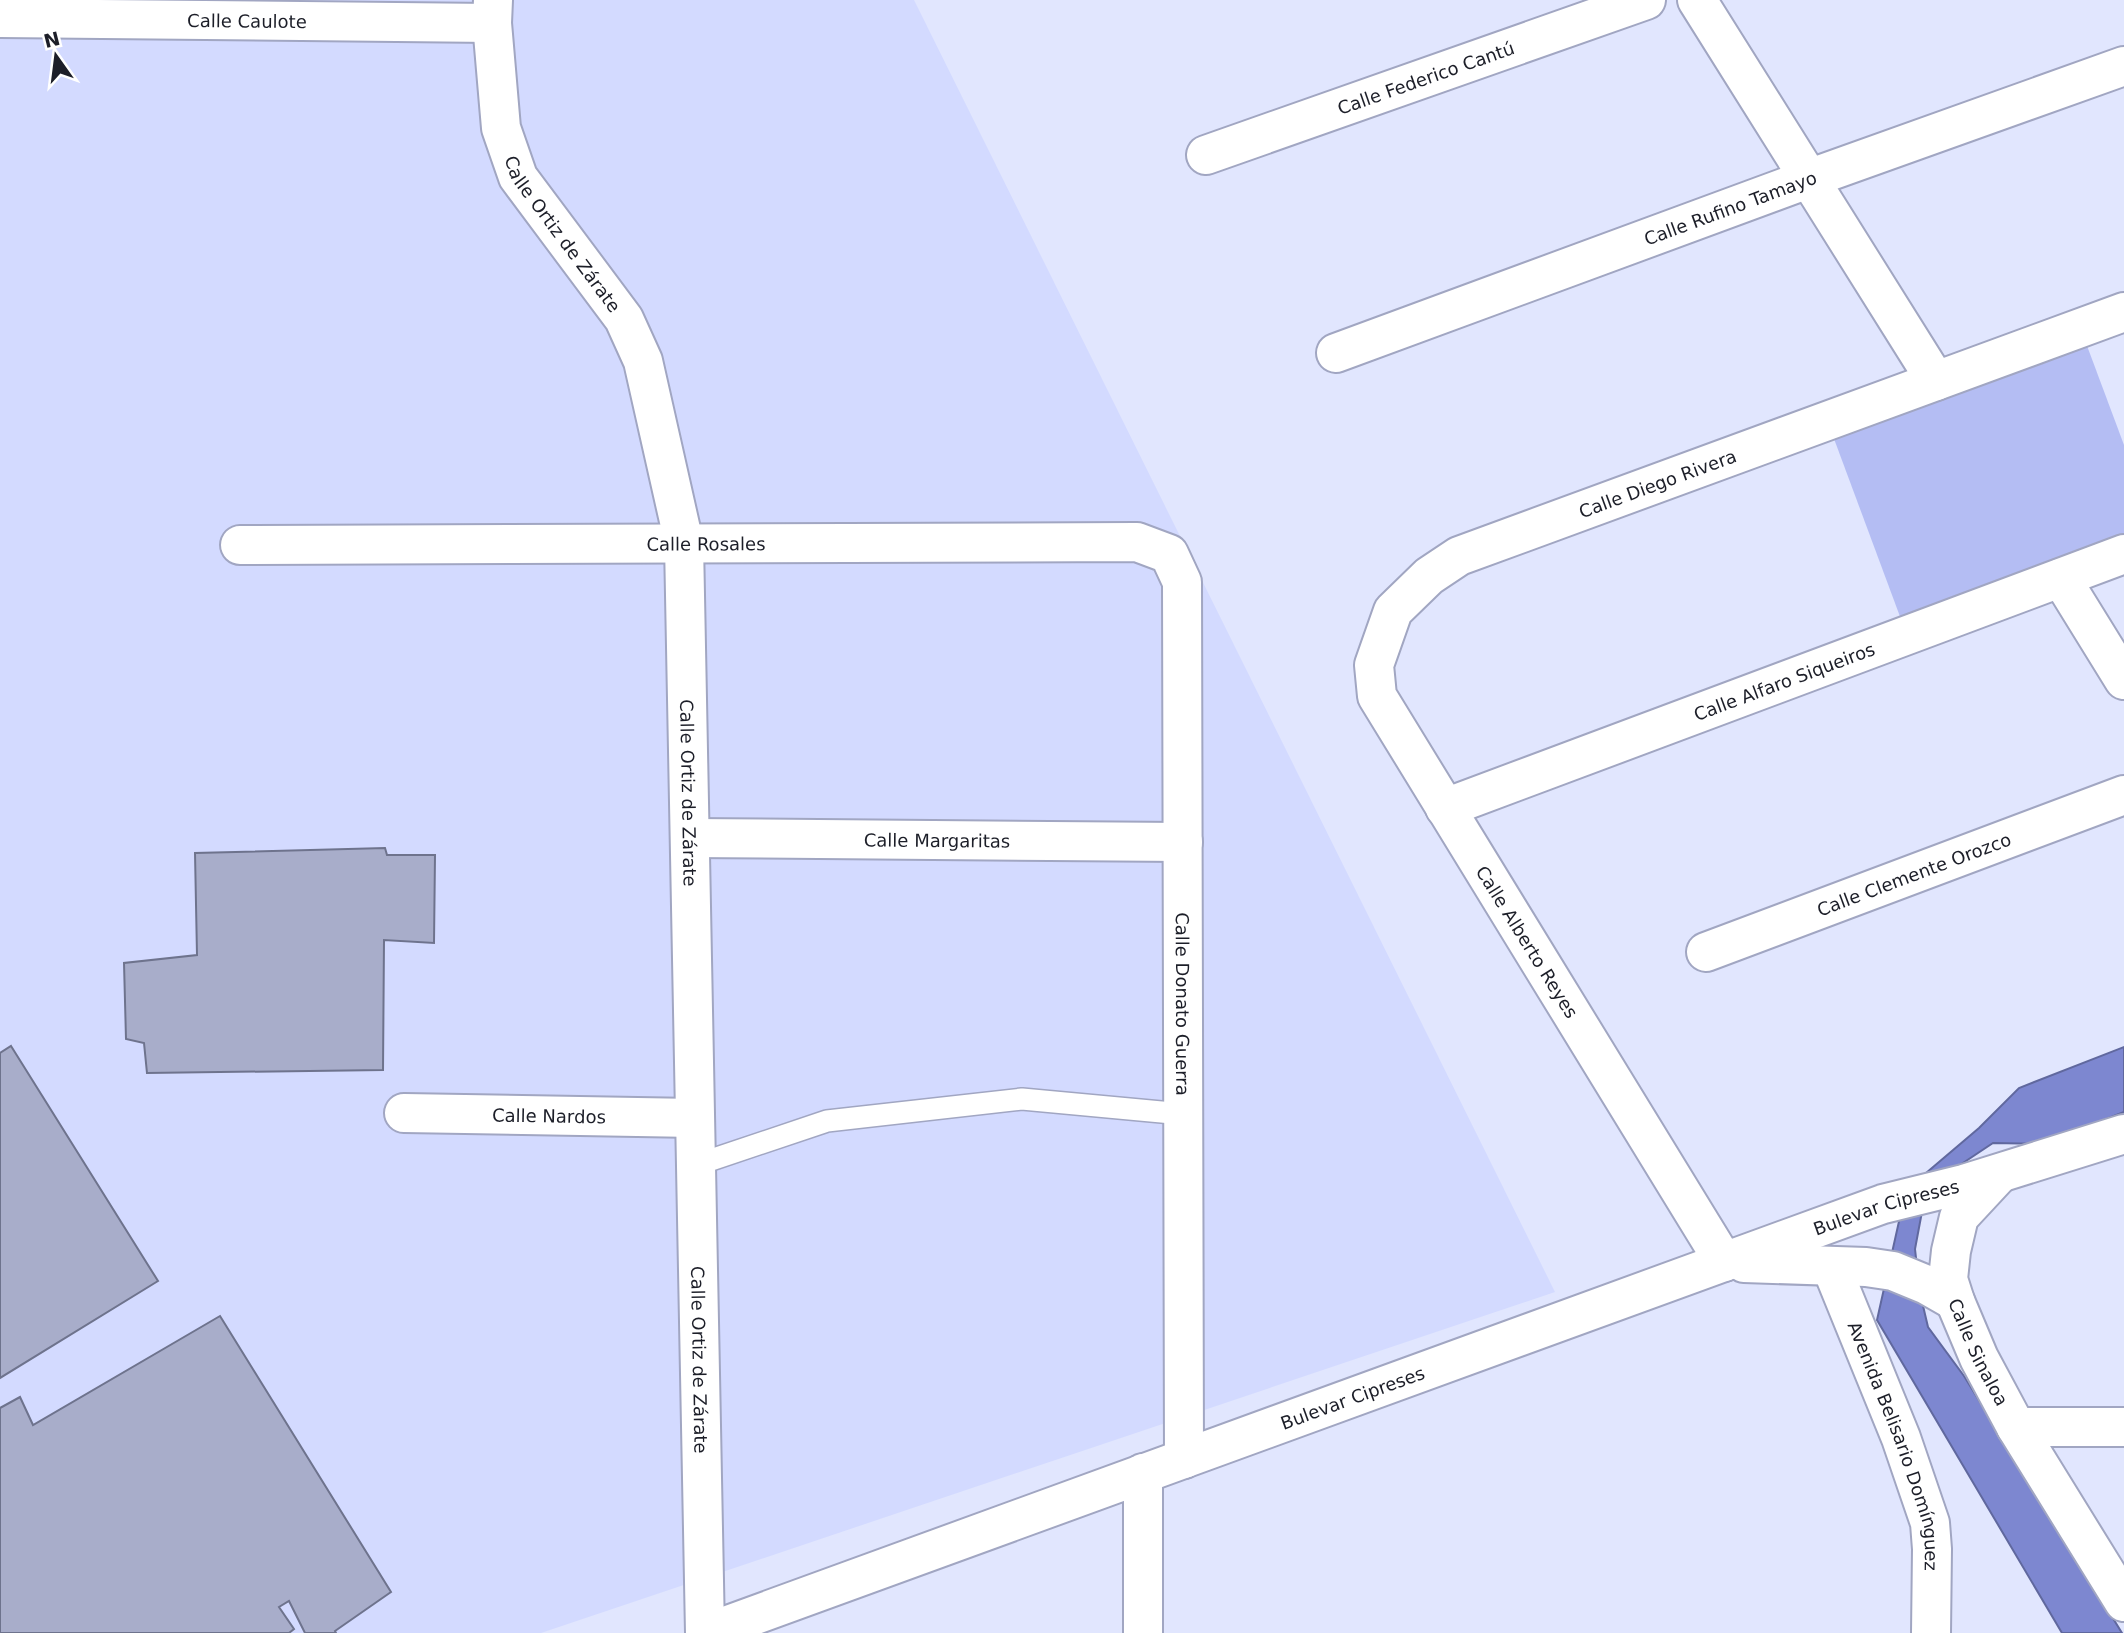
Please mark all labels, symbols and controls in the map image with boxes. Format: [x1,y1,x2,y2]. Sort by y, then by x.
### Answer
street label: Calle Caulote [187,9,307,32]
north arrow [21,21,91,91]
text: N [42,27,62,52]
street label: Calle Federico Cantú [1335,37,1517,118]
street label: Calle Ortiz de Zárate [501,153,625,316]
street label: Calle Rufino Tamayo [1641,166,1819,249]
street label: Calle Diego Rivera [1576,445,1739,522]
street label: Calle Rosales [646,533,766,554]
street label: Calle Alfaro Siqueiros [1691,638,1878,725]
street label: Calle Ortiz de Zárate [677,699,701,887]
street label: Calle Clemente Orozco [1814,828,2014,920]
street label: Calle Margaritas [864,829,1010,851]
street label: Calle Alberto Reyes [1472,862,1582,1022]
street label: Calle Donato Guerra [1172,912,1194,1096]
street label: Calle Nardos [492,1104,606,1127]
street label: Bulevar Cipreses [1810,1175,1961,1239]
street label: Calle Ortiz de Zárate [687,1266,712,1454]
street label: Calle Sinaloa [1945,1295,2013,1409]
street label: Avenida Belisario Domínguez [1844,1318,1943,1571]
street label: Bulevar Cipreses [1278,1362,1427,1433]

